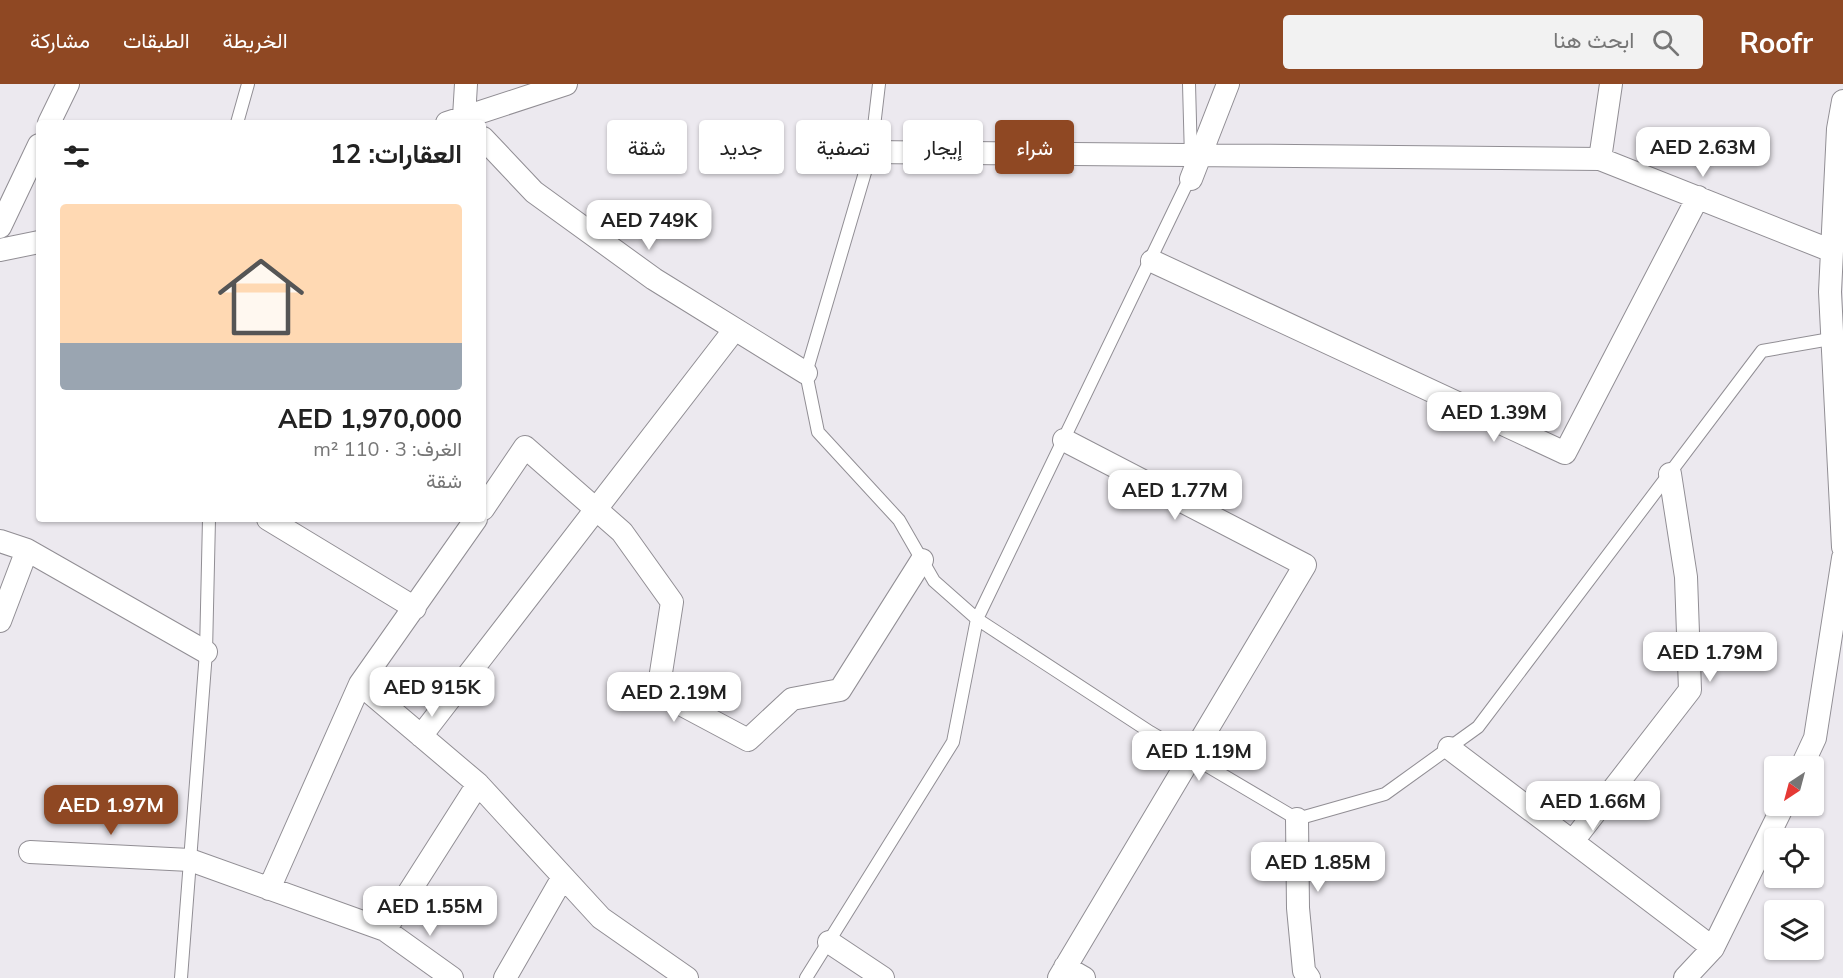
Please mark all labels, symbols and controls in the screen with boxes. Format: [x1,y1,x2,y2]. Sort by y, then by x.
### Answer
search box [1283,15,1703,69]
text: Roofr [1739,25,1813,60]
text: ابحث هنا [1553,26,1634,54]
icon: search [1649,26,1682,59]
text: مشاركة [30,27,90,53]
text: الطبقات [123,27,190,53]
text: الخريطة [223,27,288,53]
chip: شقة [607,120,687,174]
chip: جديد [699,120,784,174]
chip: تصفية [796,120,891,174]
chip: إيجار [903,120,983,174]
chip: شراء [995,120,1074,174]
pin: AED 2.63M [1634,127,1772,178]
text: AED 2.63M [1650,134,1756,159]
text: العقارات: 12 [330,137,462,170]
icon: filters [60,140,93,173]
pin: AED 749K [587,200,711,251]
text: AED 749K [601,207,697,232]
icon: home [207,243,315,351]
pin: AED 1.39M [1425,392,1563,443]
text: AED 1.39M [1441,399,1547,424]
text: AED 1,970,000 [278,402,462,435]
text: الغرف: 3 · 110 m² [313,436,462,461]
text: شقة [426,468,462,493]
pin: AED 1.77M [1106,470,1244,521]
text: AED 1.77M [1122,477,1228,502]
pin: AED 1.79M [1641,632,1779,683]
text: AED 1.79M [1657,639,1763,664]
pin: AED 915K [370,667,494,718]
pin: AED 2.19M [605,672,743,723]
text: AED 915K [384,674,480,699]
text: AED 2.19M [621,679,727,704]
pin: AED 1.19M [1130,731,1268,782]
text: AED 1.19M [1146,738,1252,763]
north arrow [1764,756,1824,816]
map controls [1764,756,1824,960]
pin: AED 1.66M [1524,781,1662,832]
pin: AED 1.97M [42,785,180,836]
text: AED 1.66M [1540,788,1646,813]
text: AED 1.97M [58,792,164,817]
button: locate [1764,828,1824,888]
pin: AED 1.85M [1249,842,1387,893]
text: AED 1.85M [1265,849,1371,874]
pin: AED 1.55M [361,886,499,937]
text: AED 1.55M [377,893,483,918]
button: layers [1764,900,1824,960]

